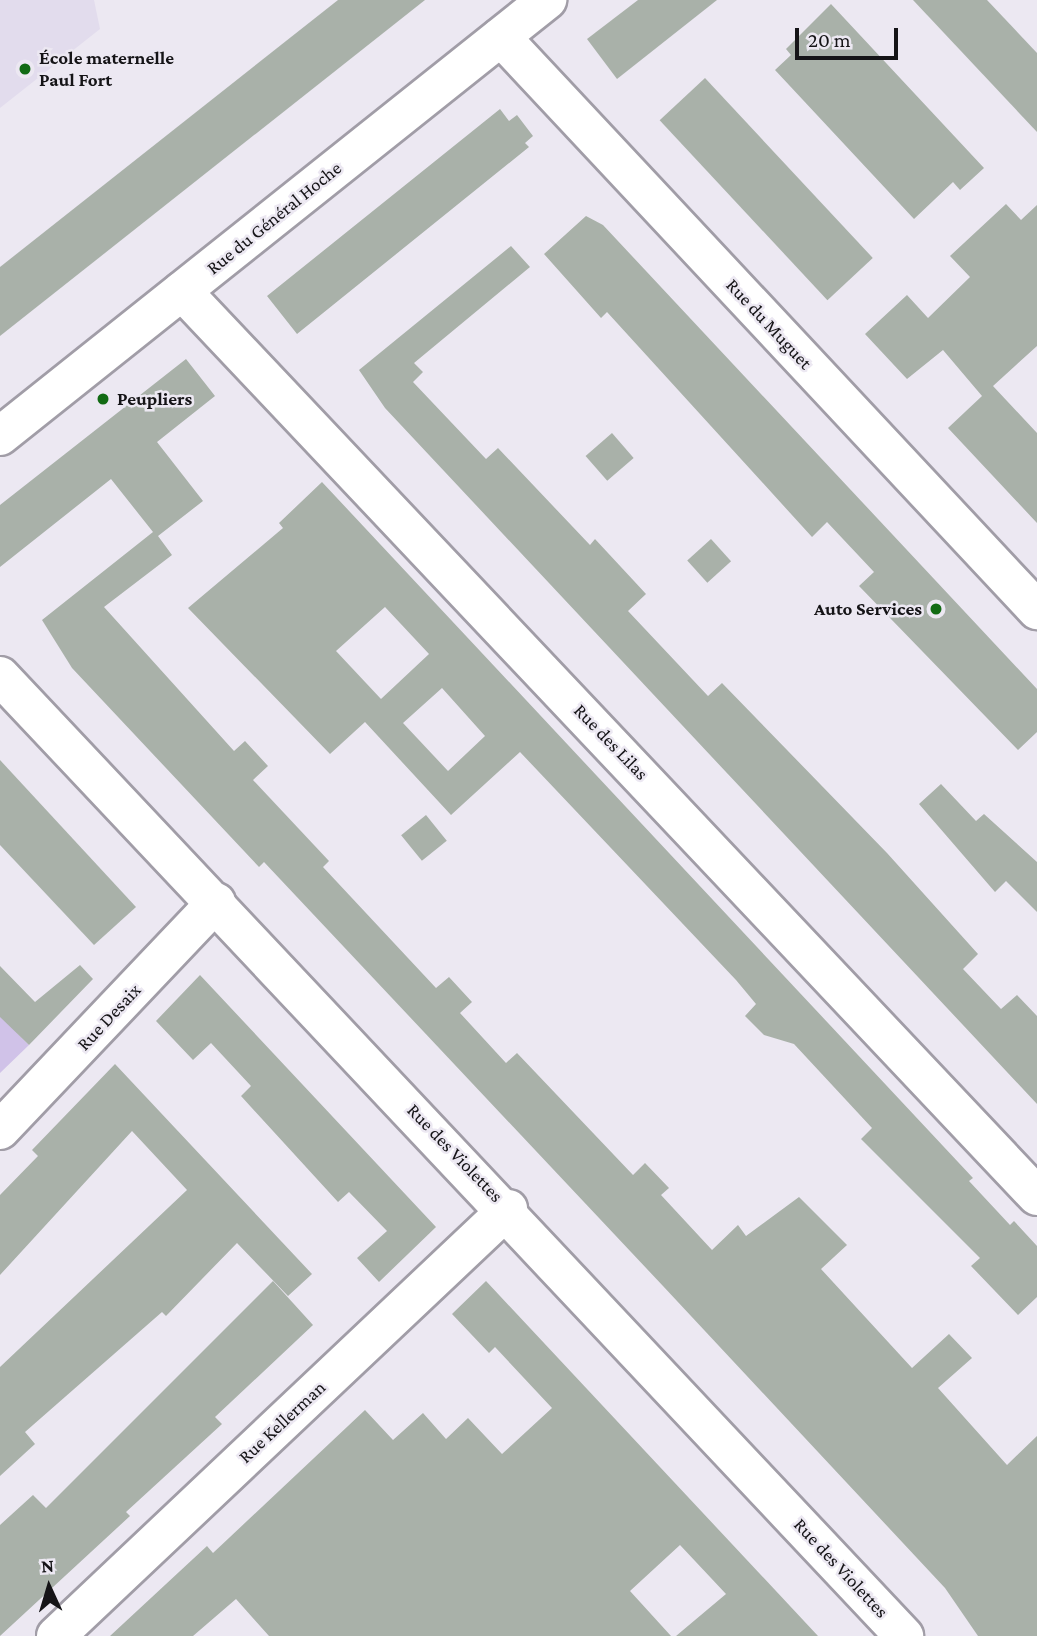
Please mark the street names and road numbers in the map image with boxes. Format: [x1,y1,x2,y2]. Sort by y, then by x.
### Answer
street label: Rue du Général Hoche [202,157,346,279]
street label: Rue du Muguet [721,274,817,374]
street label: Rue des Lilas [569,699,653,785]
street label: Rue Desaix [72,979,146,1055]
street label: Rue des Violettes [402,1099,508,1207]
street label: Rue Kellerman [234,1376,330,1468]
street label: Rue des Violettes [789,1513,893,1623]

